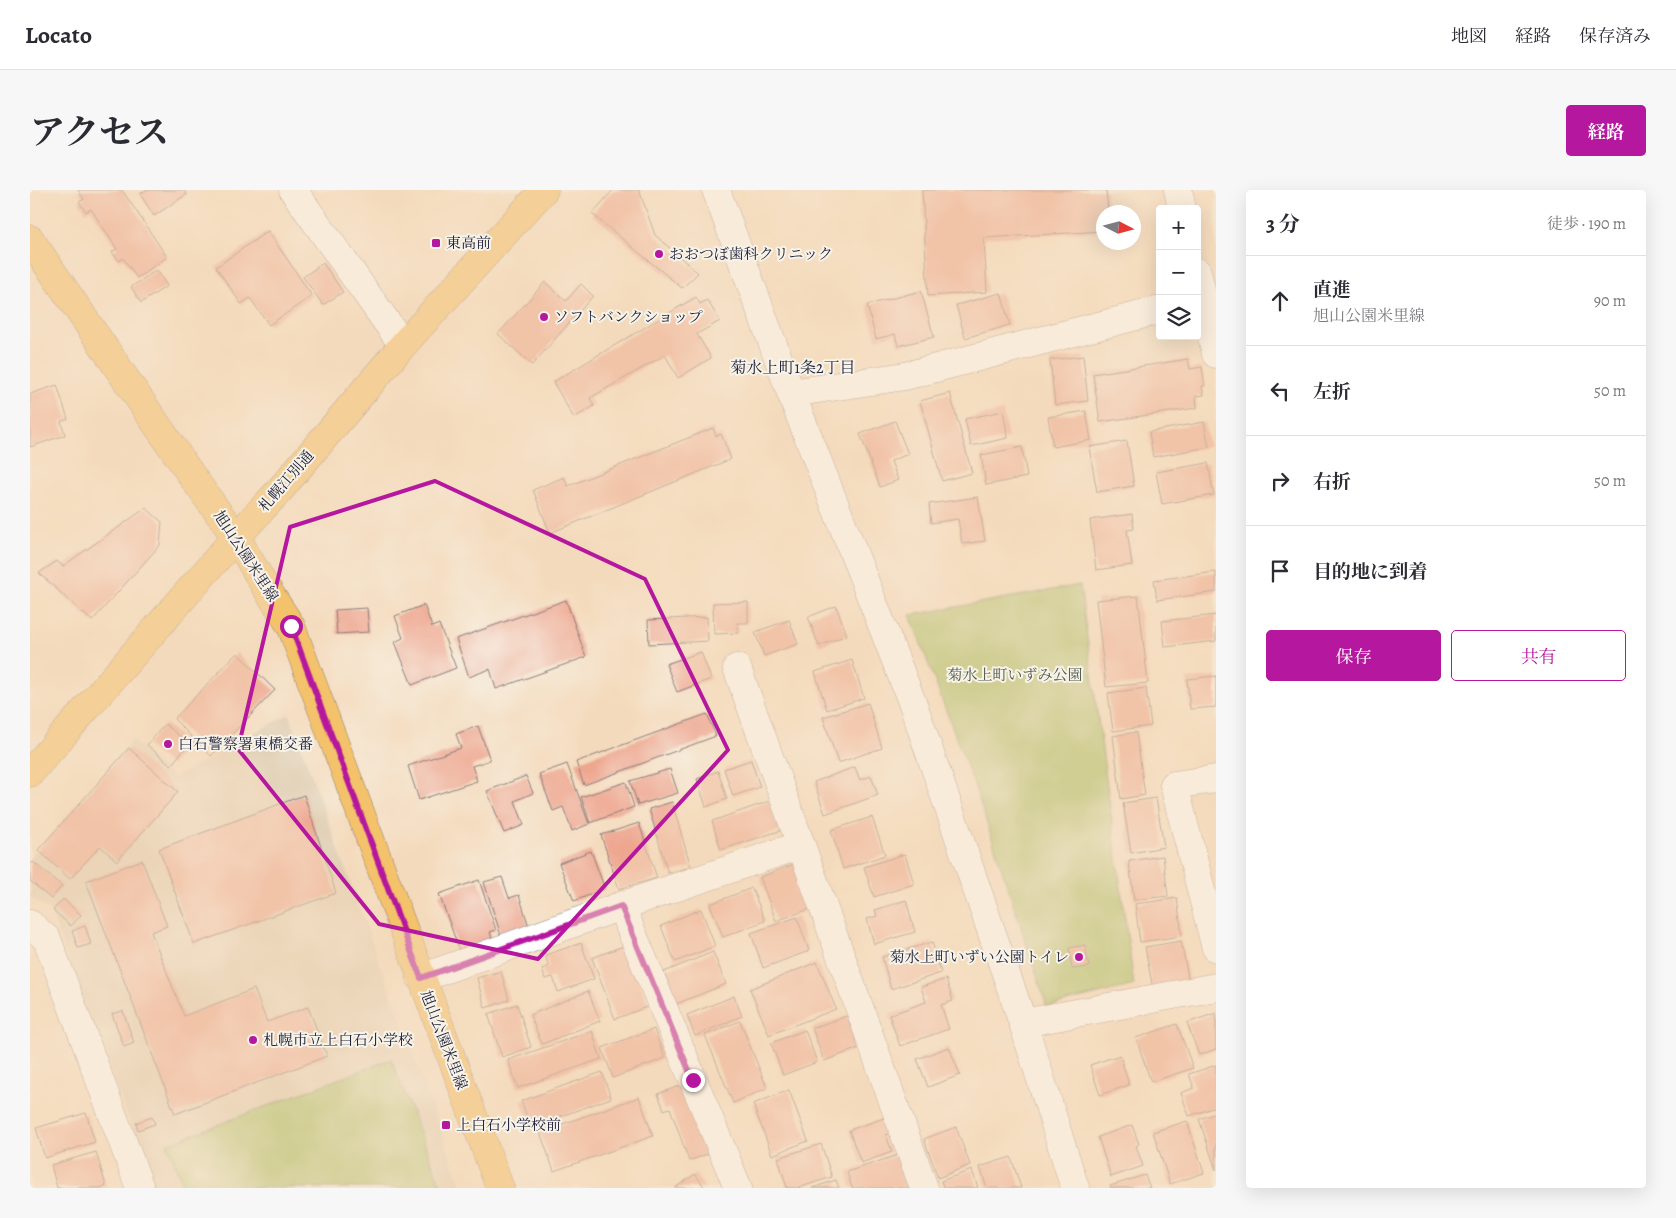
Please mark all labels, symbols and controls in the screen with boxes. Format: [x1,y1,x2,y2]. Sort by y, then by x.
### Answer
text: Locato [25,19,92,51]
text: 地図 [1451,24,1487,48]
text: 経路 [1515,24,1551,48]
text: 保存済み [1579,24,1651,48]
button: 経路 [1566,105,1646,156]
text: アクセス [30,108,169,156]
north arrow [1096,205,1141,250]
map controls [1156,205,1201,340]
button: + [1156,205,1201,250]
text: 3 分 [1266,210,1300,238]
text: 徒歩 · 190 m [1547,213,1626,235]
place label: 東高前 [446,233,491,253]
marker: 東高前 [430,237,442,249]
place label: おおつぼ歯科クリニック [669,244,833,264]
marker: おおつぼ歯科クリニック [653,248,665,260]
button: − [1156,250,1201,295]
text: 直進 [1313,277,1351,303]
icon: ahead [1266,287,1294,315]
text: 90 m [1594,290,1626,312]
button: layers [1156,295,1201,340]
text: 旭山公園米里線 [1313,305,1425,327]
place label: ソフトバンクショップ [554,307,703,327]
marker: ソフトバンクショップ [538,311,550,323]
district label: 菊水上町1条2丁目 [730,357,856,379]
icon: left [1266,377,1294,405]
text: 左折 [1313,379,1351,405]
text: 50 m [1594,380,1626,402]
street label: 札幌江別通 [254,446,318,516]
icon: right [1266,467,1294,495]
text: 右折 [1313,469,1351,495]
text: 50 m [1594,470,1626,492]
street label: 旭山公園米里線 [209,507,283,605]
icon: arrive [1266,557,1294,585]
text: 目的地に到着 [1313,559,1427,585]
route start [280,615,303,638]
button: 保存 [1266,630,1441,681]
button: 共有 [1451,630,1626,681]
park label: 菊水上町いずみ公園 [947,665,1083,685]
place label: 白石警察署東橋交番 [178,734,313,754]
marker: 白石警察署東橋交番 [162,738,174,750]
place label: 菊水上町いずい公園トイレ [890,947,1069,967]
marker: 菊水上町いずい公園トイレ [1073,951,1085,963]
street label: 旭山公園米里線 [416,987,472,1093]
place label: 札幌市立上白石小学校 [263,1030,413,1050]
marker: 札幌市立上白石小学校 [247,1034,259,1046]
route end [682,1069,705,1092]
place label: 上白石小学校前 [456,1115,561,1135]
marker: 上白石小学校前 [440,1119,452,1131]

